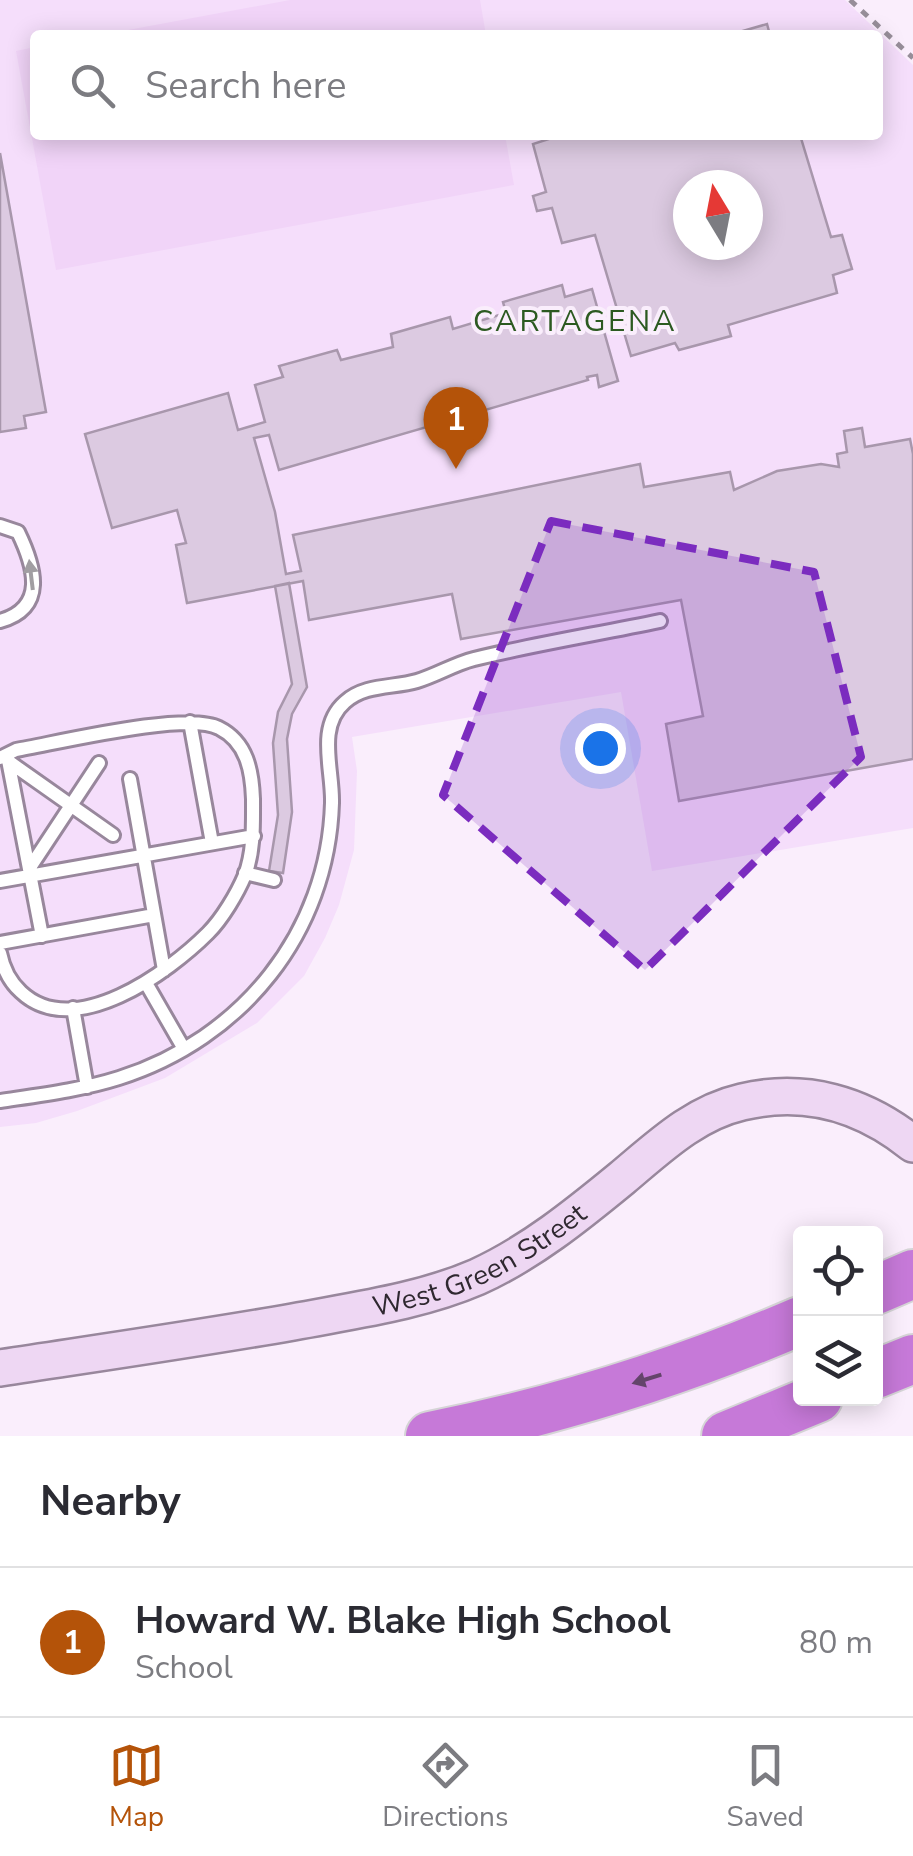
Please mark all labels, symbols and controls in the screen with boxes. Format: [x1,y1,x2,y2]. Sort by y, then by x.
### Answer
search box [30,30,883,140]
icon: search [65,58,120,113]
text: Search here [145,60,346,111]
north arrow [673,170,763,260]
district label: CARTAGENA [473,301,677,342]
pin: 1 [424,386,488,469]
one-way arrow [23,558,39,590]
your location [575,723,626,774]
street label: West Green Street [369,1195,594,1326]
map controls [793,1226,883,1406]
button: locate [793,1226,883,1316]
button: layers [793,1316,883,1406]
one-way arrow [632,1372,662,1387]
text: Nearby [40,1473,181,1530]
text: Howard W. Blake High School [135,1595,671,1646]
text: 1 [63,1621,82,1664]
text: 80 m [799,1621,873,1664]
text: School [135,1646,233,1689]
tab: Map [109,1738,164,1836]
tab: Directions [382,1738,508,1836]
tab: Saved [727,1738,804,1836]

